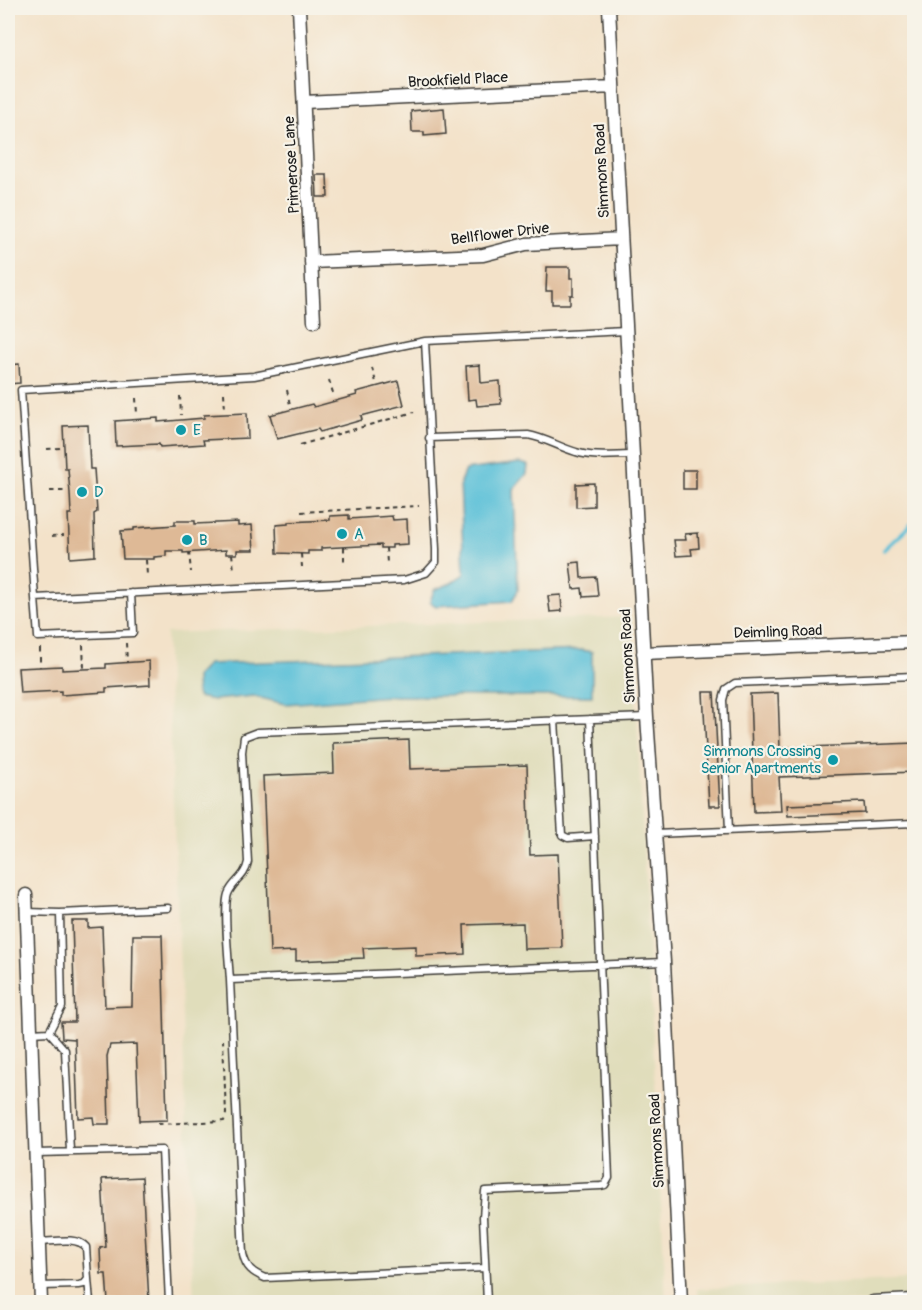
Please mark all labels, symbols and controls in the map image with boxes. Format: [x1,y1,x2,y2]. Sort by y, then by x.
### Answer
street label: Brookfield Place [408,68,509,92]
street label: Primerose Lane [280,115,304,214]
street label: Simmons Road [590,123,614,219]
street label: Bellflower Drive [450,218,551,249]
place label: E [193,421,201,440]
marker: E [174,423,188,437]
place label: D [94,483,103,502]
marker: D [75,485,89,499]
place label: A [354,525,364,544]
marker: A [335,527,349,541]
place label: B [199,531,208,550]
marker: B [180,533,194,547]
street label: Simmons Road [616,608,640,704]
street label: Deimling Road [733,621,823,643]
place label: Simmons Crossing Senior Apartments [701,742,821,778]
marker: Simmons Crossing Senior Apartments [826,753,840,767]
street label: Simmons Road [645,1093,669,1189]

